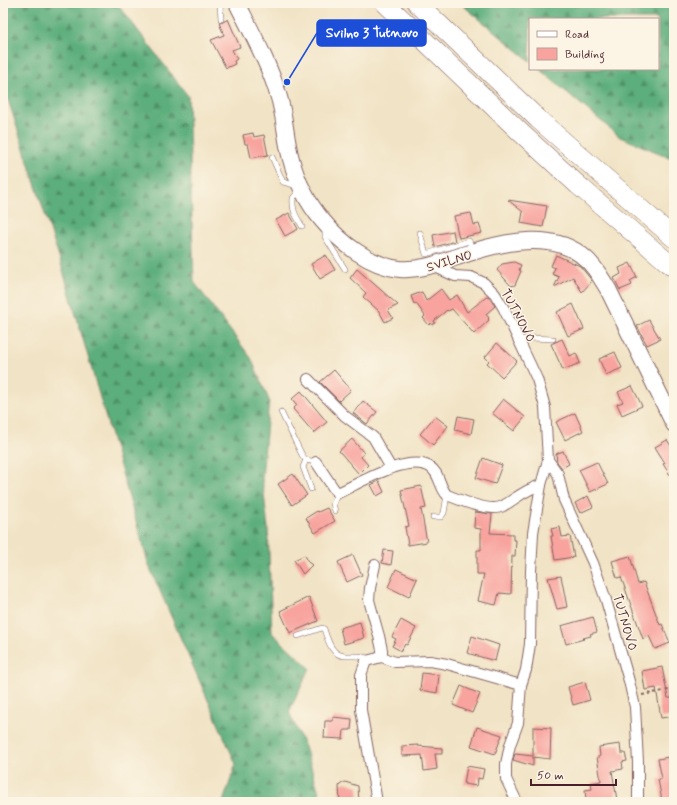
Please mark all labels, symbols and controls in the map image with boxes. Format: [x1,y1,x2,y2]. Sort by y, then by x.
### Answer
legend [529,18,659,70]
callout: Svilno 3 Tutnovo [317,20,426,46]
text: Svilno 3 Tutnovo [326,24,418,42]
text: Road [565,27,589,43]
text: Building [565,47,605,64]
street label: SVILNO [424,246,474,276]
street label: TUTNOVO [497,286,539,345]
street label: TUTNOVO [608,592,641,653]
scale bar [531,761,616,787]
text: 50 m [537,768,564,784]

